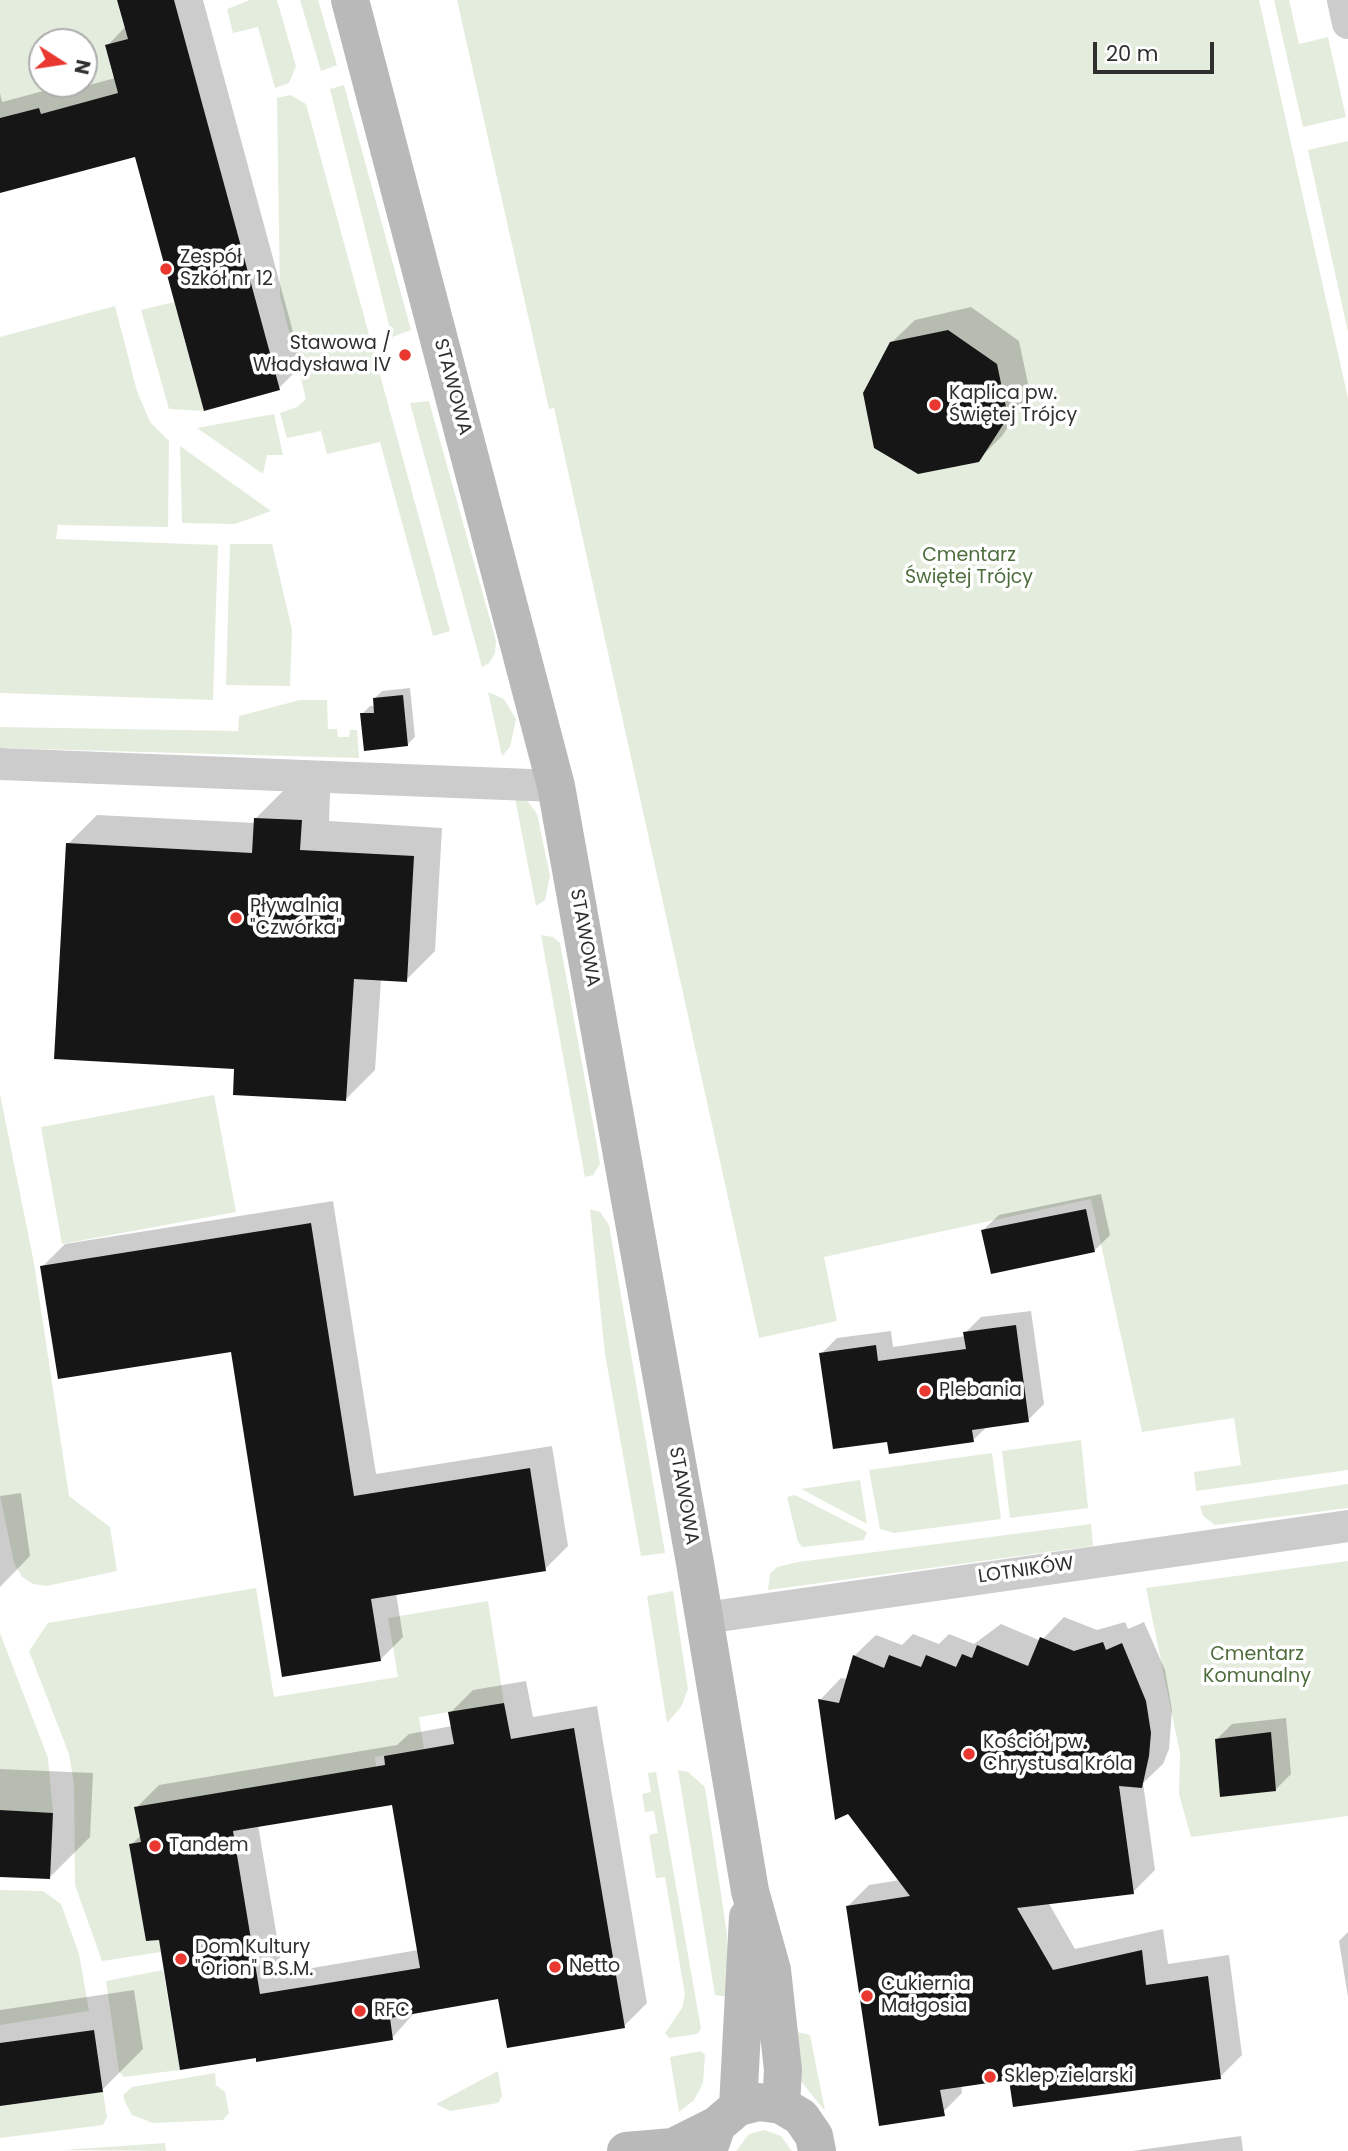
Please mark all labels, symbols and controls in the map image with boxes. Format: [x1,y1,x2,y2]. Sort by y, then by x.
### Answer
north arrow [28,28,98,98]
scale bar [1096,28,1217,72]
text: 20 m [1106,39,1159,68]
text: N [67,57,97,77]
place label: Zespół Szkół nr 12 [180,247,273,291]
marker: Zespół Szkół nr 12 [158,261,174,277]
place label: Stawowa / Władysława IV [253,333,391,377]
street label: STAWOWA [428,336,476,438]
marker: Stawowa / Władysława IV [397,347,413,363]
place label: Kaplica pw. Świętej Trójcy [949,383,1077,427]
marker: Kaplica pw. Świętej Trójcy [927,397,943,413]
park label: Cmentarz Świętej Trójcy [905,545,1033,589]
street label: STAWOWA [564,887,604,989]
place label: Pływalnia "Czwórka" [250,896,342,940]
marker: Pływalnia "Czwórka" [228,910,244,926]
place label: Plebania [939,1380,1022,1402]
marker: Plebania [917,1383,933,1399]
street label: STAWOWA [663,1445,703,1547]
street label: LOTNIKÓW [977,1553,1075,1589]
park label: Cmentarz Komunalny [1203,1644,1311,1688]
place label: Kościół pw. Chrystusa Króla [983,1732,1133,1776]
marker: Kościół pw. Chrystusa Króla [961,1746,977,1762]
place label: Tandem [169,1835,248,1857]
marker: Tandem [147,1838,163,1854]
place label: Dom Kultury "Orion" B.S.M. [195,1937,313,1981]
marker: Dom Kultury "Orion" B.S.M. [173,1951,189,1967]
place label: Netto [569,1956,620,1978]
marker: Netto [547,1959,563,1975]
place label: Cukiernia Małgosia [881,1974,971,2018]
marker: Cukiernia Małgosia [859,1988,875,2004]
place label: RFC [374,2000,410,2022]
marker: RFC [352,2003,368,2019]
place label: Sklep zielarski [1004,2066,1133,2088]
marker: Sklep zielarski [982,2069,998,2085]

